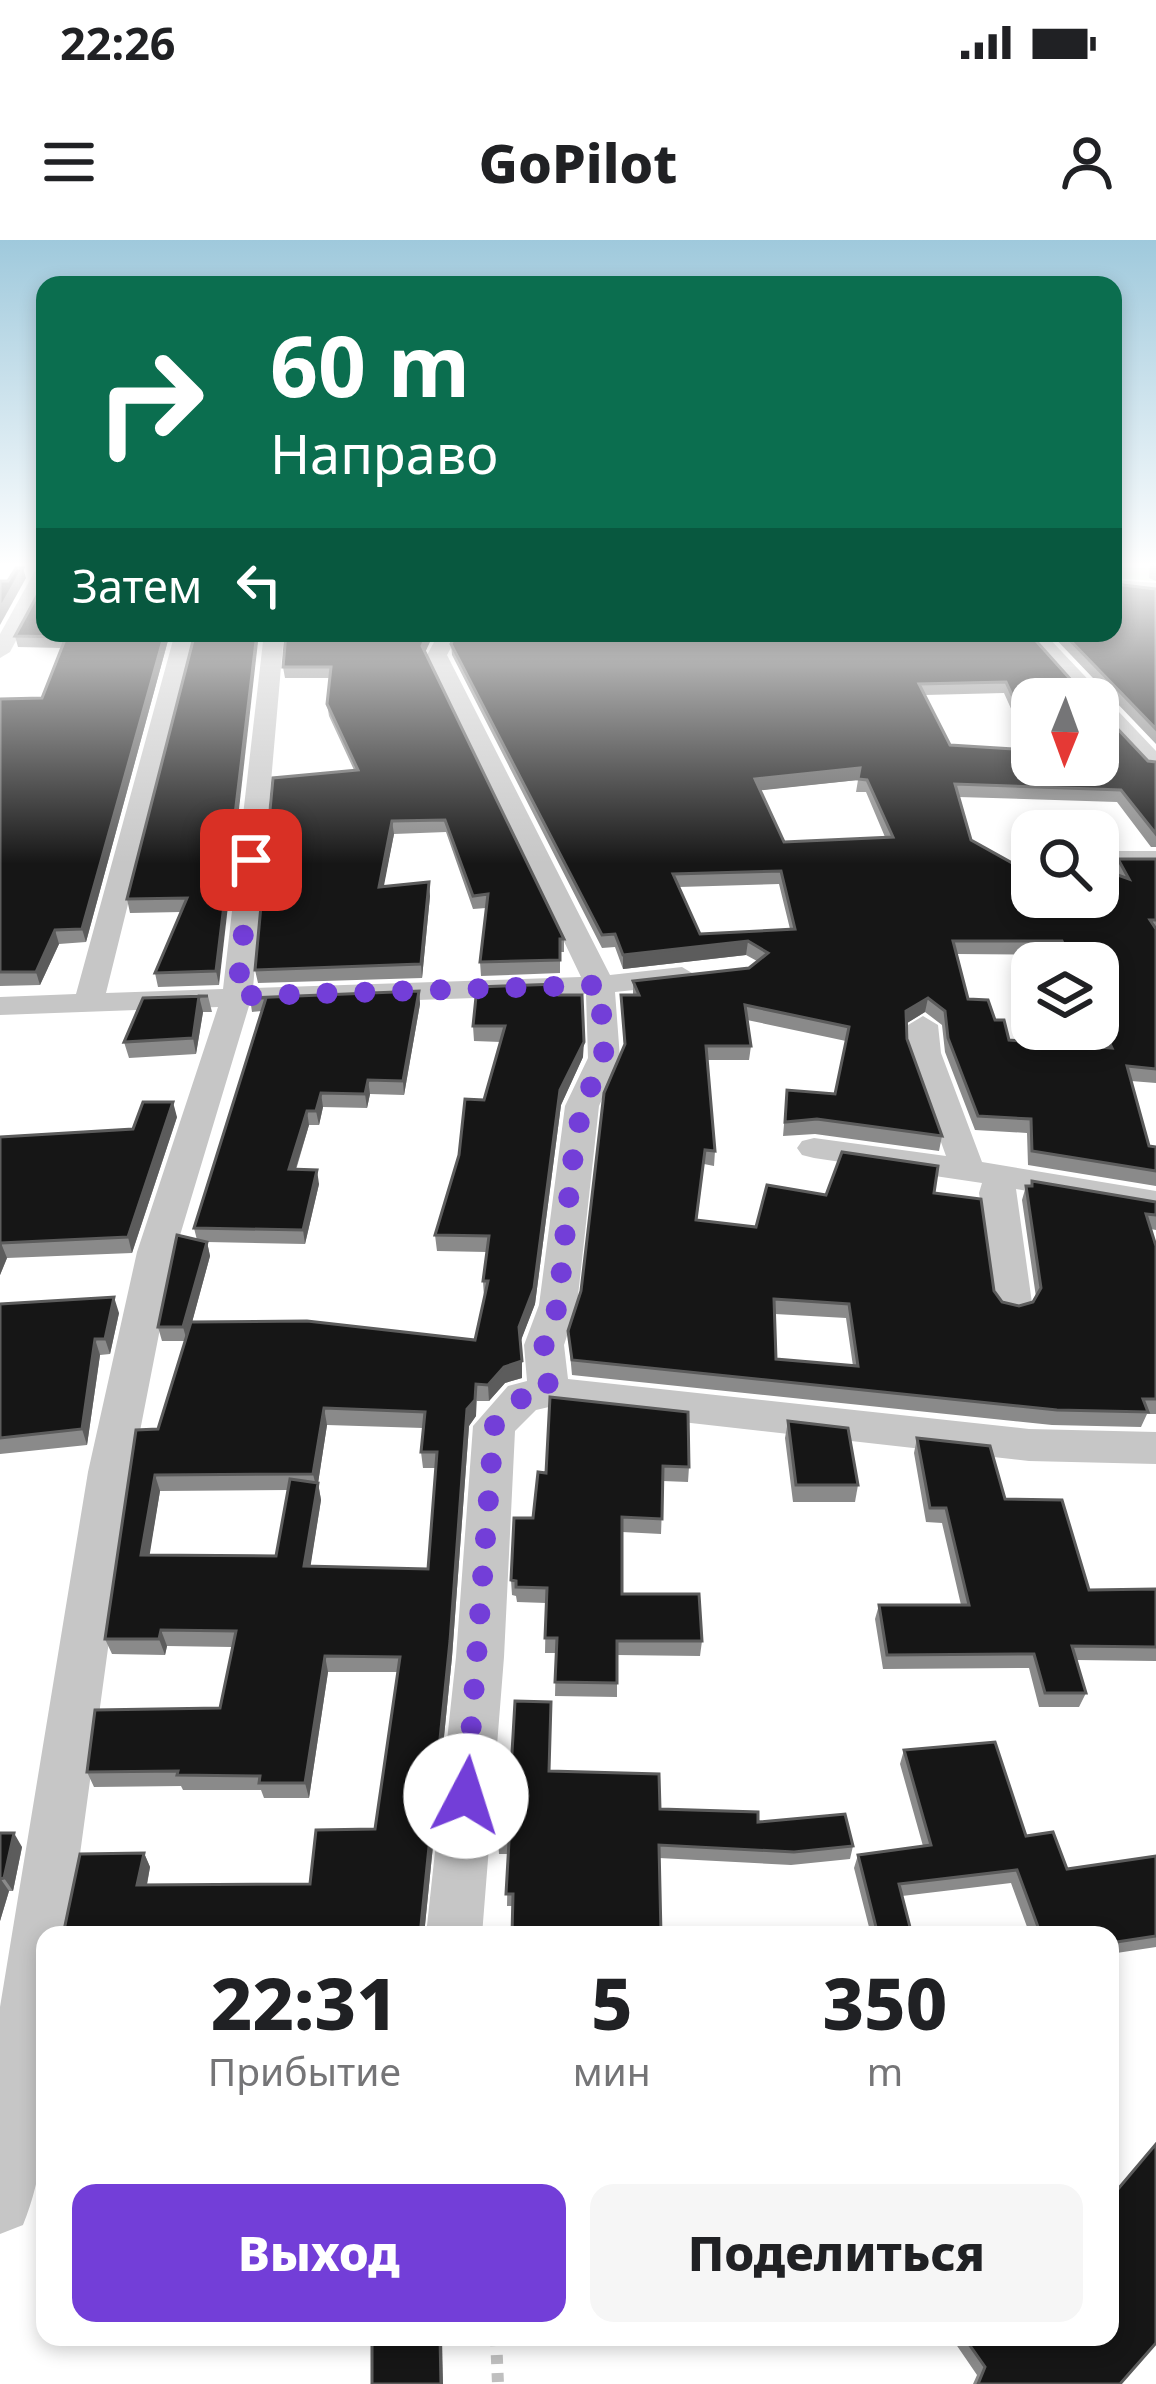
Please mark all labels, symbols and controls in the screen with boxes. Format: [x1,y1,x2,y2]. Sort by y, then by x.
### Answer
text: 22:26 [60,12,176,73]
text: GoPilot [479,125,677,199]
icon: menu [36,129,102,195]
icon: person [1054,129,1120,195]
text: 60 m [270,307,470,422]
icon: right [72,324,228,480]
text: Направо [270,416,498,490]
icon: left [226,552,292,618]
text: Затем [72,555,202,616]
north arrow [1011,678,1119,786]
map controls [1011,678,1119,1050]
pin [200,809,302,911]
button: search [1011,810,1119,918]
icon: arrive [218,827,284,893]
button: layers [1011,942,1119,1050]
position arrow [403,1733,529,1859]
text: 22:31 [211,1953,398,2051]
text: 5 [591,1953,633,2051]
text: 350 [822,1953,947,2051]
text: Прибытие [208,2044,401,2097]
text: мин [573,2044,651,2097]
text: m [867,2044,903,2097]
button: Выход [72,2184,566,2322]
button: Поделиться [590,2184,1083,2322]

